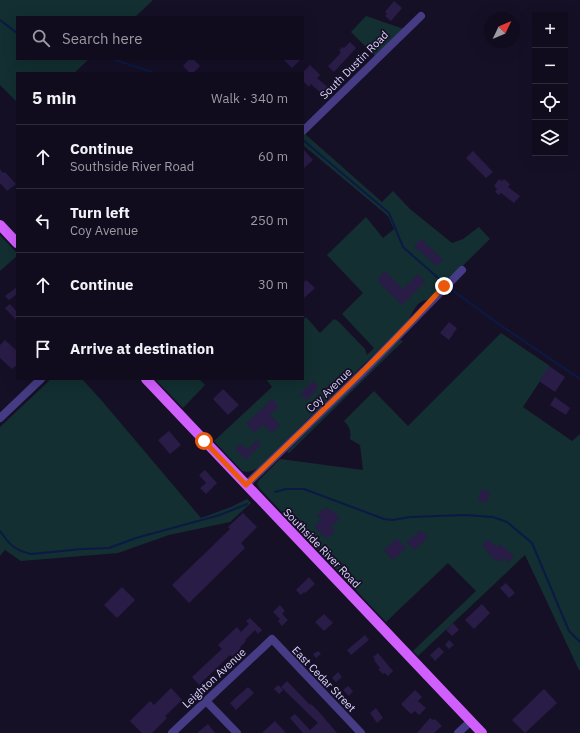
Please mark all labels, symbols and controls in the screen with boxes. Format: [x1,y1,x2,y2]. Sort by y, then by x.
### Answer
north arrow [484,12,520,48]
map controls [532,12,568,156]
button: + [532,12,568,48]
search box [16,16,304,60]
icon: search [30,27,52,49]
street label: South Dustin Road [317,28,391,102]
text: Search here [62,29,142,48]
button: − [532,48,568,84]
button: locate [532,84,568,120]
text: 5 min [32,87,76,109]
text: Walk · 340 m [211,90,288,107]
button: layers [532,120,568,156]
text: Continue [70,139,134,158]
icon: ahead [32,146,54,168]
text: 60 m [258,148,288,165]
text: Southside River Road [70,158,194,175]
text: Turn left [70,203,130,222]
icon: left [32,210,54,232]
text: 250 m [250,212,288,229]
text: Coy Avenue [70,222,138,239]
icon: ahead [32,274,54,296]
text: Continue [70,275,134,294]
text: 30 m [258,276,288,293]
route end [435,277,453,295]
icon: arrive [32,338,54,360]
text: Arrive at destination [70,339,214,358]
street label: Coy Avenue [303,365,355,415]
route start [195,432,213,450]
street label: Southside River Road [280,505,364,591]
street label: East Cedar Street [289,643,359,715]
street label: Leighton Avenue [179,645,249,711]

